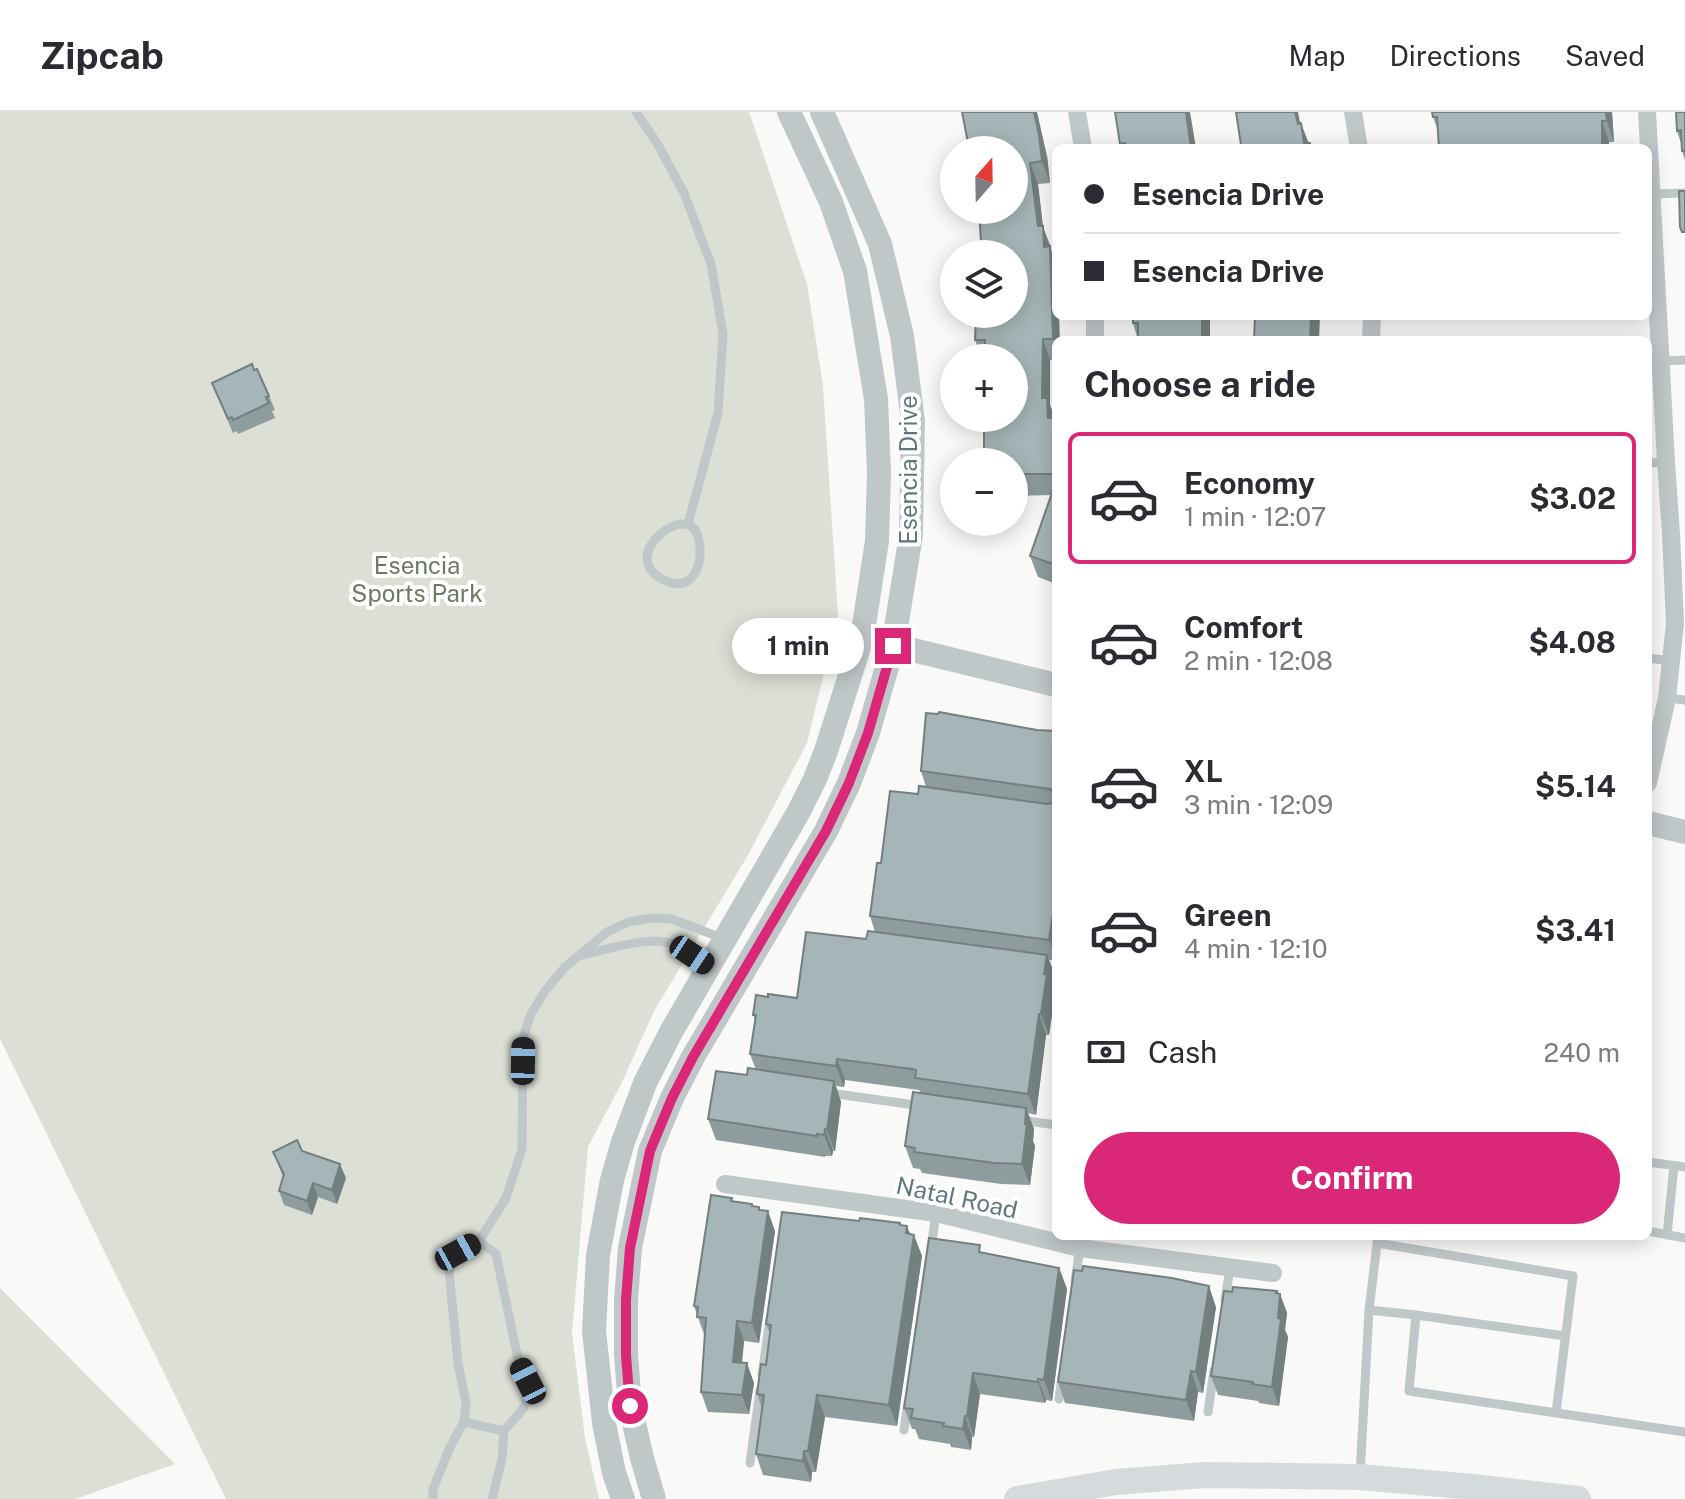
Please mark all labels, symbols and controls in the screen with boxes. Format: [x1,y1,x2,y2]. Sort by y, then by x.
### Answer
text: Zipcab [40,33,164,78]
text: Map [1289,39,1345,72]
text: Directions [1389,39,1521,72]
text: Saved [1565,39,1645,72]
north arrow [940,136,1028,224]
map controls [940,136,1028,536]
text: Esencia Drive [1132,176,1324,212]
button: layers [940,240,1028,328]
text: Esencia Drive [1132,253,1324,289]
button: + [940,344,1028,432]
text: Choose a ride [1084,363,1316,405]
street label: Esencia Drive [894,395,922,545]
button: − [940,448,1028,536]
icon: car [1088,462,1160,534]
text: Economy [1184,465,1315,501]
text: $3.02 [1529,480,1616,516]
text: 1 min · 12:07 [1184,501,1326,532]
park label: Esencia Sports Park [351,551,483,607]
icon: car [1088,606,1160,678]
text: Comfort [1184,609,1303,645]
callout: 1 min [733,618,865,674]
text: $4.08 [1528,624,1616,660]
route end [875,628,911,664]
text: 1 min [767,630,829,661]
text: 2 min · 12:08 [1184,645,1333,676]
icon: car [1088,750,1160,822]
text: XL [1184,753,1223,789]
text: $5.14 [1535,768,1616,804]
text: 3 min · 12:09 [1184,789,1333,820]
icon: car [1088,894,1160,966]
text: Green [1184,897,1271,933]
text: $3.41 [1535,912,1616,948]
car [665,932,719,978]
text: 4 min · 12:10 [1184,933,1328,964]
icon: cash [1084,1030,1128,1074]
text: Cash [1148,1034,1217,1070]
car [511,1037,535,1085]
text: 240 m [1543,1037,1620,1068]
button: Confirm [1084,1132,1620,1224]
street label: Natal Road [894,1170,1020,1224]
car [431,1230,485,1274]
car [506,1354,550,1408]
route start [612,1388,648,1424]

